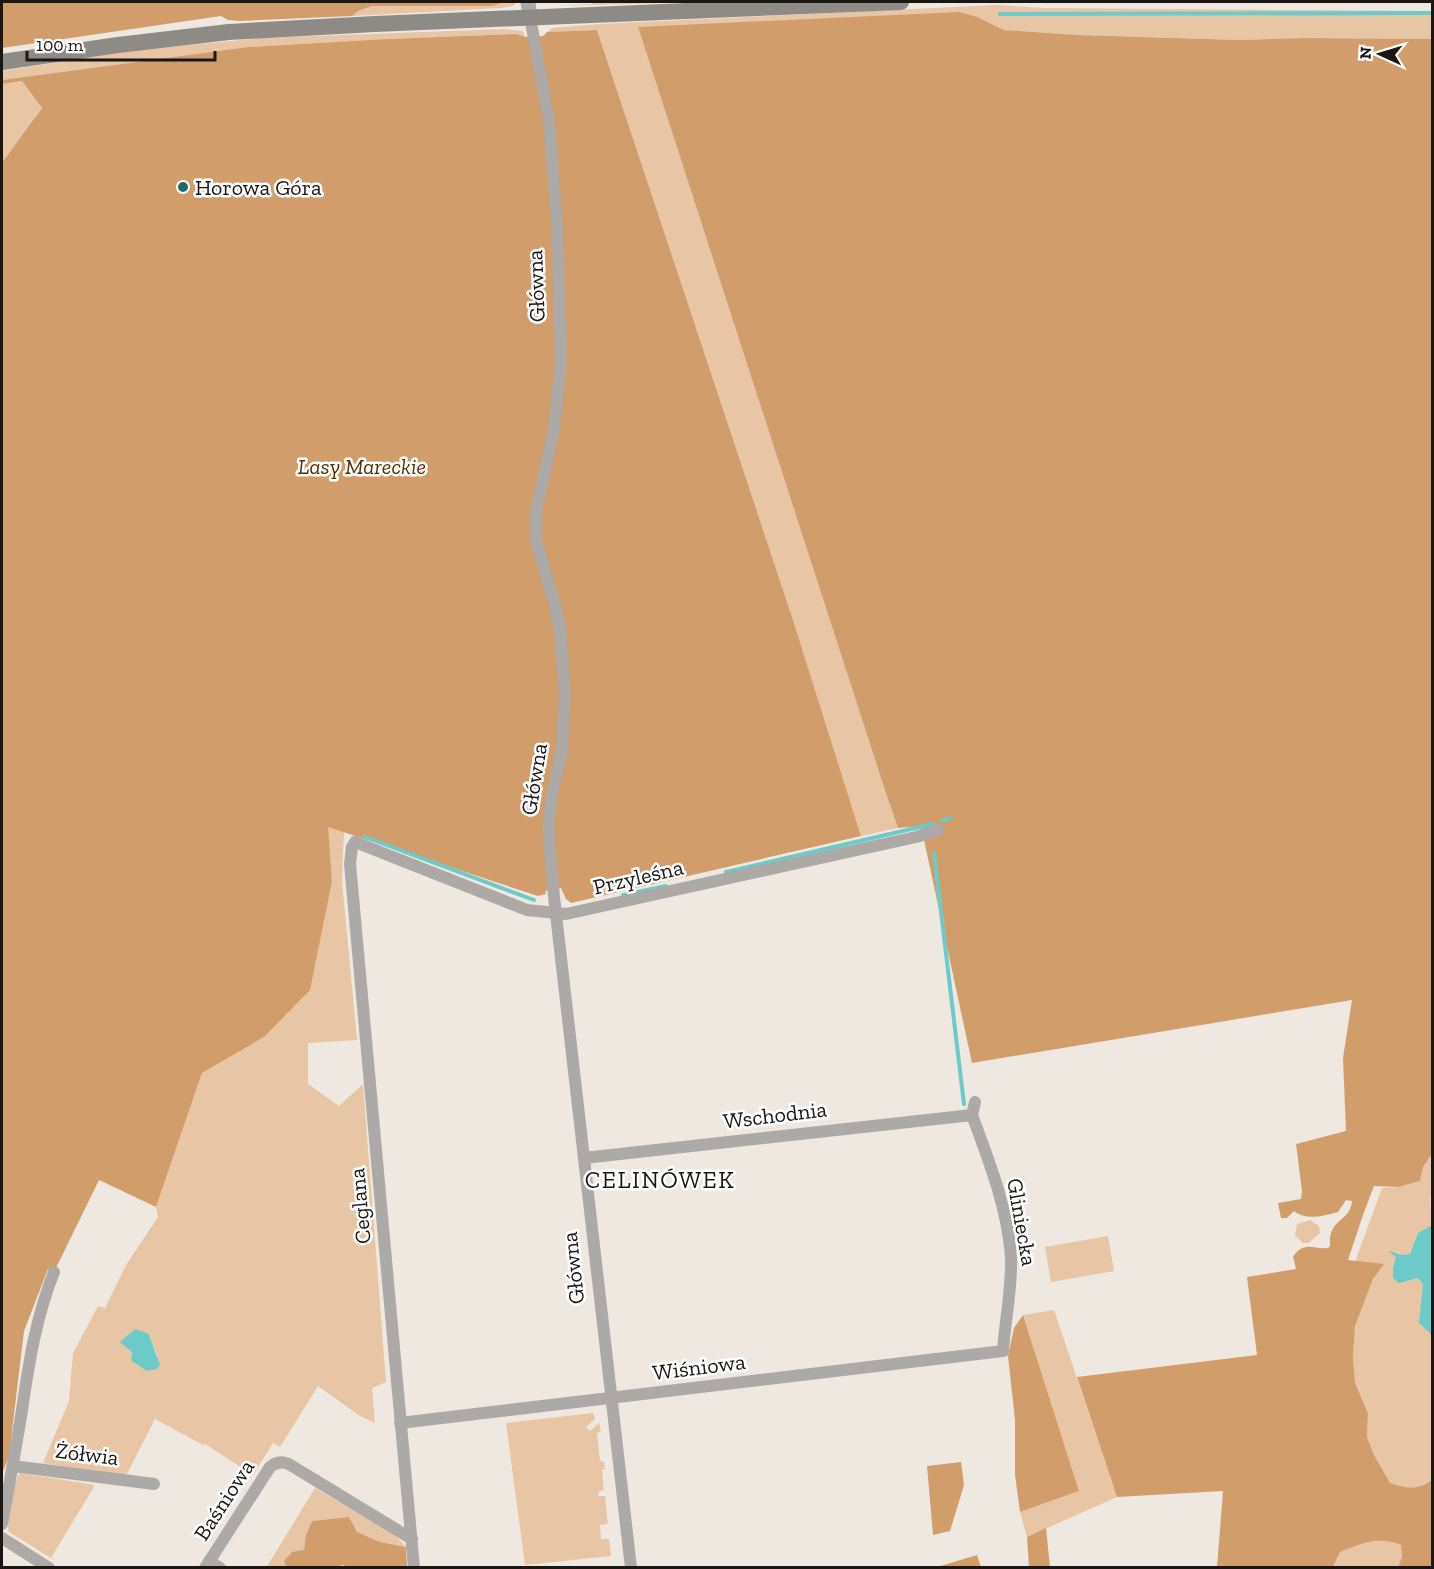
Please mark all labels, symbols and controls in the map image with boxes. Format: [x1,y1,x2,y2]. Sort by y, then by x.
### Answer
scale bar [27,24,214,62]
north arrow [1350,24,1410,84]
text: 100 m [36,34,84,56]
text: N [1356,46,1375,60]
place label: Horowa Góra [195,174,322,201]
marker: Horowa Góra [176,180,190,194]
street label: Główna [521,249,551,323]
park label: Lasy Mareckie [298,453,426,480]
street label: Główna [515,741,553,817]
street label: Przyleśna [590,853,686,900]
street label: Wschodnia [722,1095,829,1135]
district label: CELINÓWEK [585,1165,735,1194]
street label: Ceglana [343,1166,377,1245]
street label: Gliniecka [1001,1176,1043,1268]
street label: Główna [556,1230,590,1305]
street label: Wiśniowa [651,1348,747,1386]
street label: Żółwia [54,1437,120,1471]
street label: Baśniowa [188,1454,260,1545]

